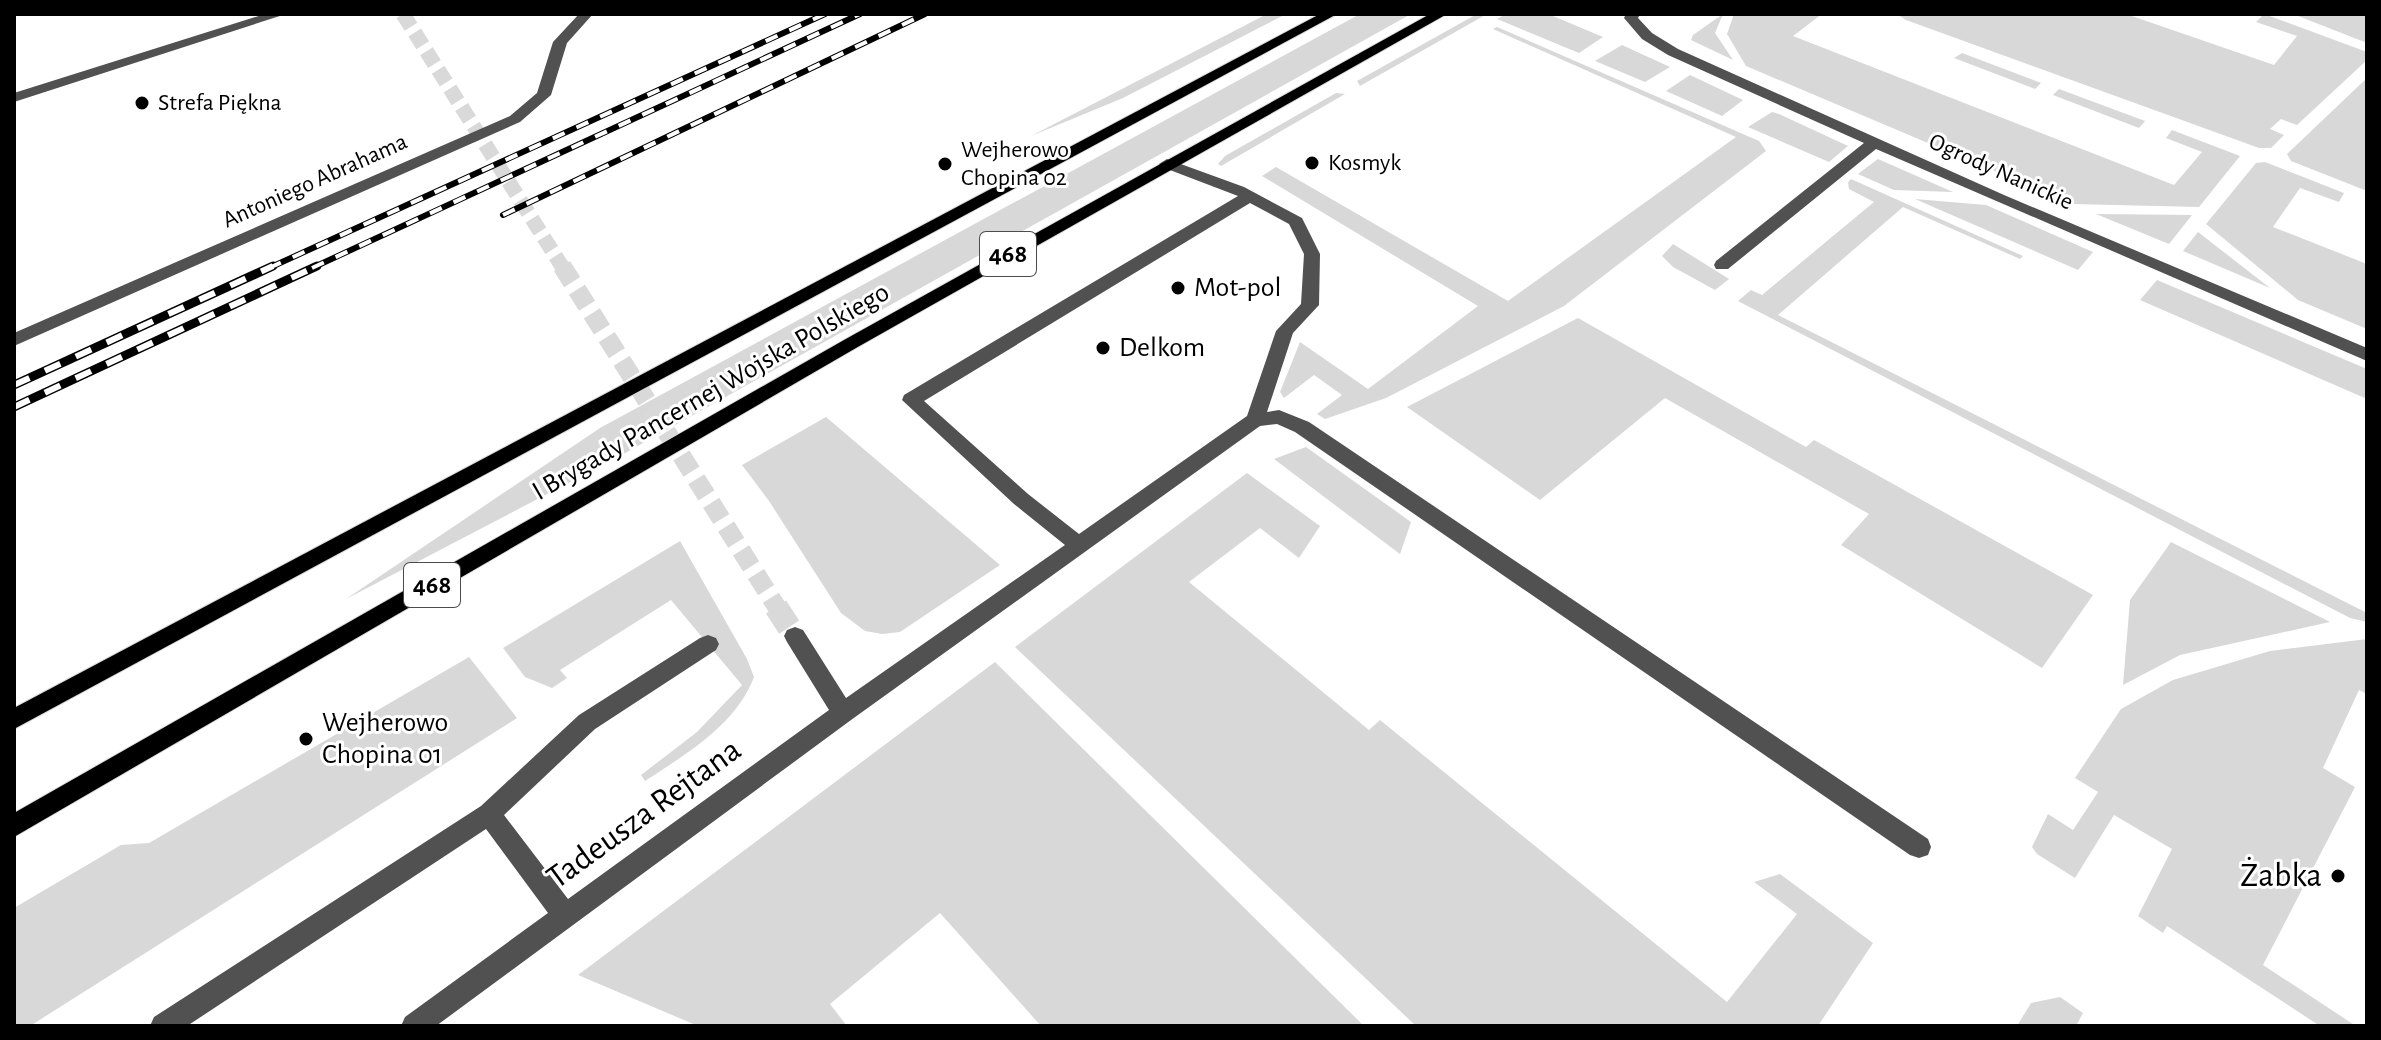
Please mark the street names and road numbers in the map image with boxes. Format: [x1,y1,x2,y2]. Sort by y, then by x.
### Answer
street label: Antoniego Abrahama [219,129,411,233]
street label: Ogrody Nanickie [1925,129,2077,215]
road number: 468 [980,232,1036,276]
street label: I Brygady Pancernej Wojska Polskiego [528,278,894,506]
road number: 468 [404,563,460,607]
street label: Tadeusza Rejtana [541,733,747,895]

